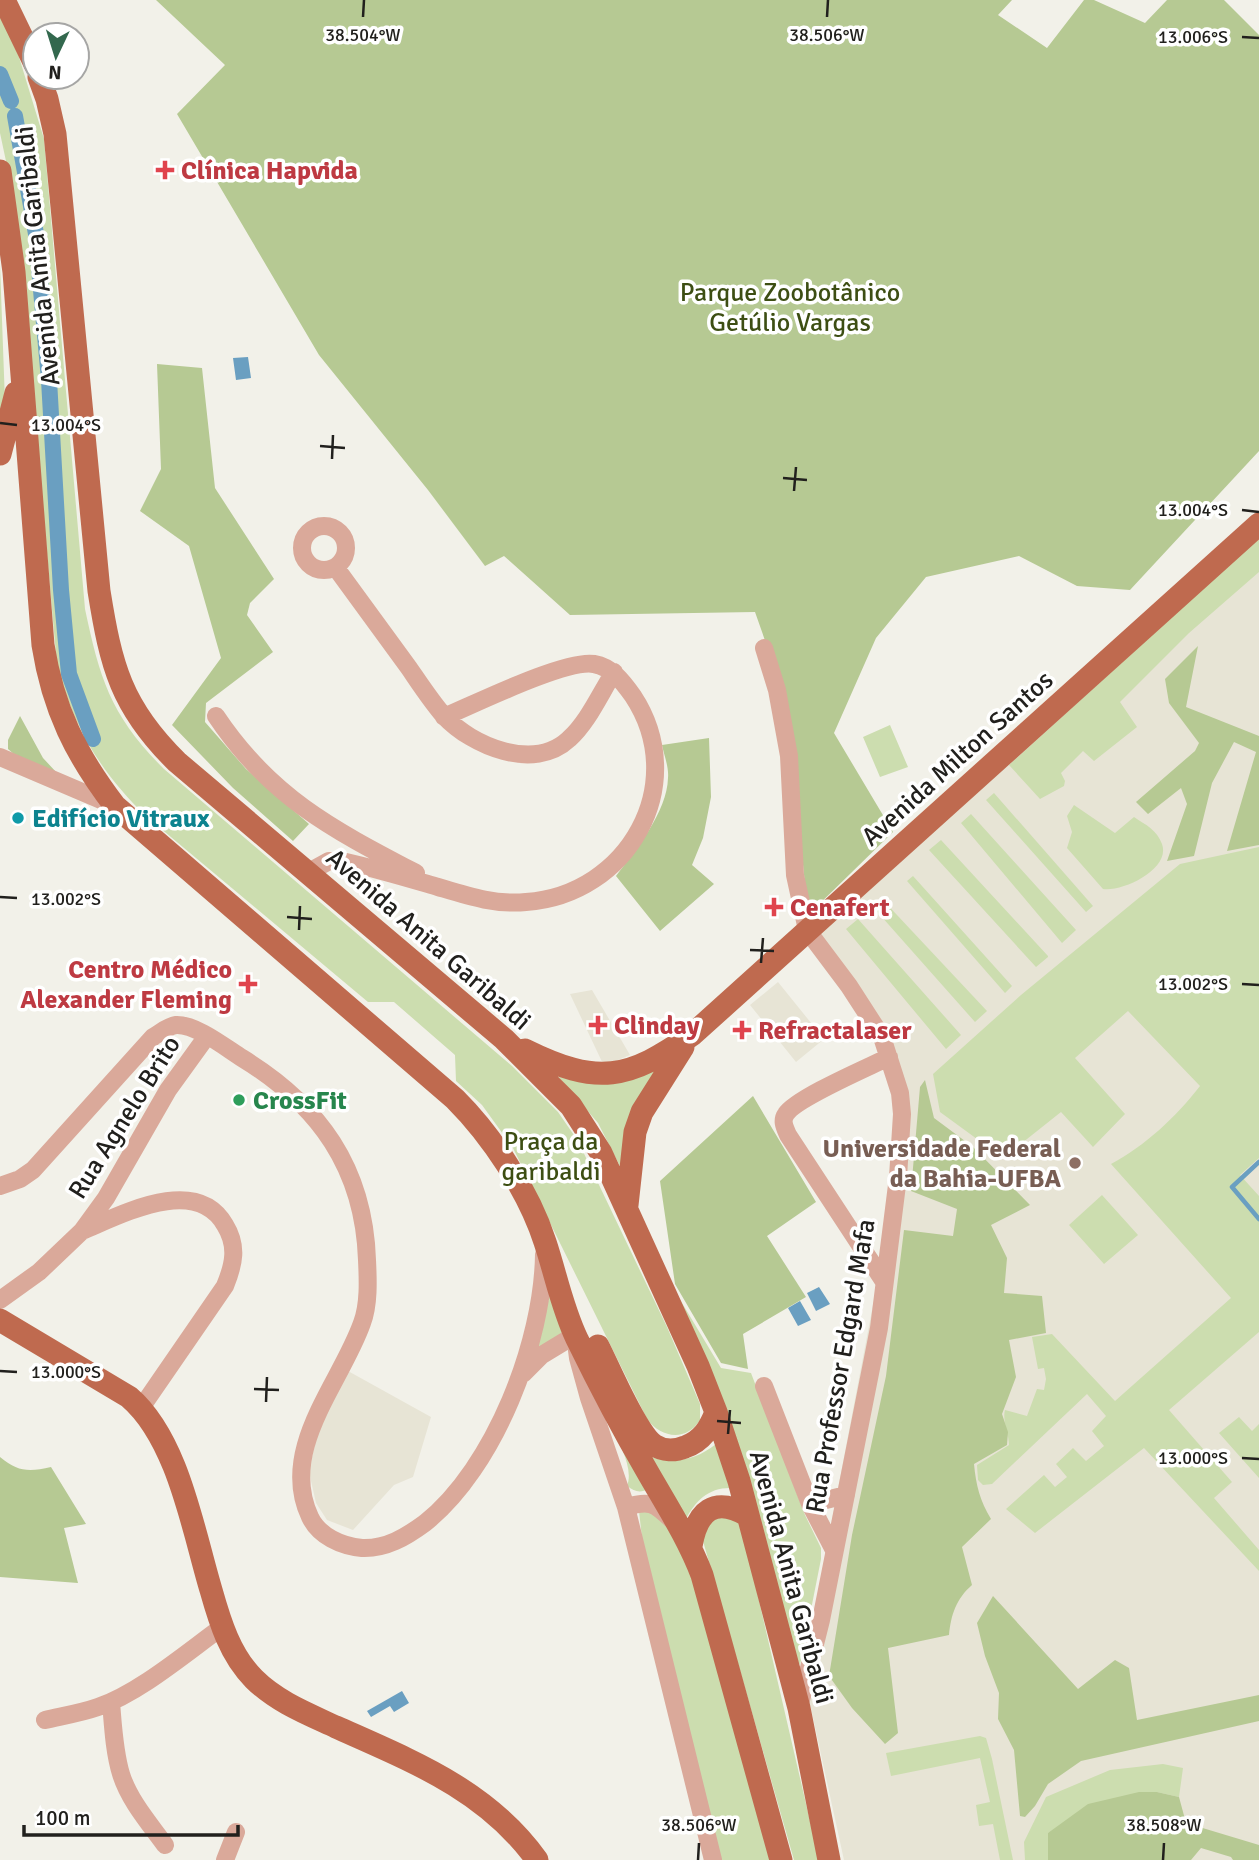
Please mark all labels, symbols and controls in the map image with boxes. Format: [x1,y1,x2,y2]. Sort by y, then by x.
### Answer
north arrow [21,21,91,91]
text: 38.504°W [325,24,401,46]
text: 38.506°W [789,24,865,46]
text: 13.006°S [1158,26,1228,48]
text: N [47,60,62,84]
street label: Avenida Anita Garibaldi [8,124,68,387]
place label: Clínica Hapvida [181,155,358,187]
marker: Clínica Hapvida [155,160,175,180]
park label: Parque Zoobotânico Getúlio Vargas [680,277,900,339]
text: 13.004°S [31,414,101,436]
text: 13.004°S [1158,499,1228,521]
street label: Avenida Milton Santos [855,664,1060,853]
place label: Edifício Vitraux [32,803,210,835]
marker: Edifício Vitraux [10,810,26,826]
street label: Avenida Anita Garibaldi [319,842,537,1037]
text: 13.002°S [31,888,101,910]
place label: Cenafert [790,892,890,924]
marker: Cenafert [764,897,784,917]
place label: Centro Médico Alexander Fleming [20,954,232,1016]
text: 13.002°S [1158,973,1228,995]
marker: Centro Médico Alexander Fleming [238,974,258,994]
place label: Clinday [614,1010,700,1042]
marker: Clinday [588,1015,608,1035]
place label: Refractalaser [758,1015,912,1047]
marker: Refractalaser [732,1020,752,1040]
street label: Rua Agnelo Brito [62,1030,188,1205]
place label: CrossFit [253,1085,347,1117]
marker: CrossFit [231,1092,247,1108]
park label: Praça da garibaldi [501,1126,601,1188]
place label: Universidade Federal da Bahia-UFBA [823,1133,1061,1195]
marker: Universidade Federal da Bahia-UFBA [1067,1155,1083,1171]
street label: Rua Professor Edgard Mafa [799,1217,883,1516]
text: 13.000°S [31,1361,101,1383]
street label: Avenida Anita Garibaldi [742,1447,840,1707]
text: 13.000°S [1158,1447,1228,1469]
scale bar [24,1794,238,1838]
text: 100 m [35,1805,90,1831]
text: 38.506°W [661,1814,737,1836]
text: 38.508°W [1126,1814,1202,1836]

